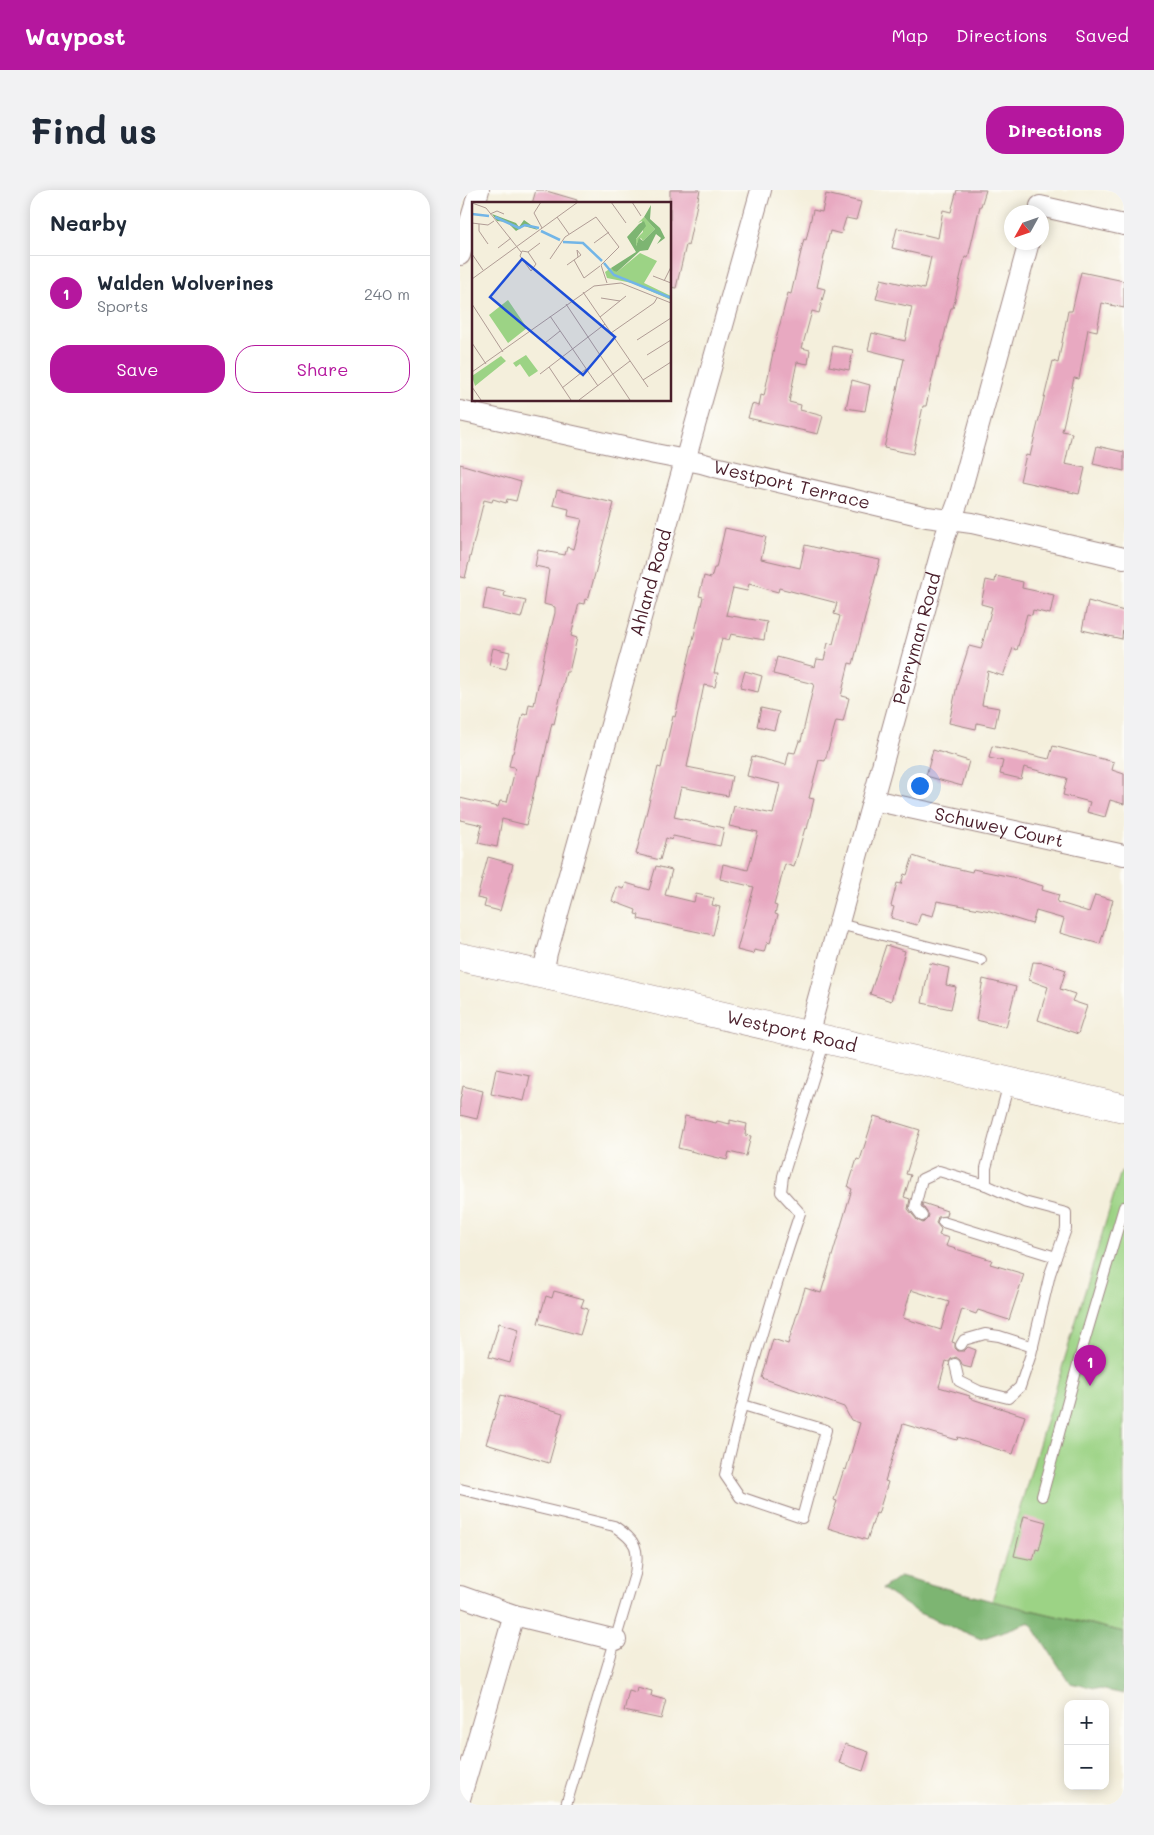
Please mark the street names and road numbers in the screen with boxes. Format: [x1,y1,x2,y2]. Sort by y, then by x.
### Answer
street label: Westport Terrace [711,454,873,514]
street label: Ahland Road [623,526,676,639]
street label: Perryman Road [886,570,946,707]
street label: Schuwey Court [932,801,1066,852]
street label: Westport Road [724,1004,859,1057]

